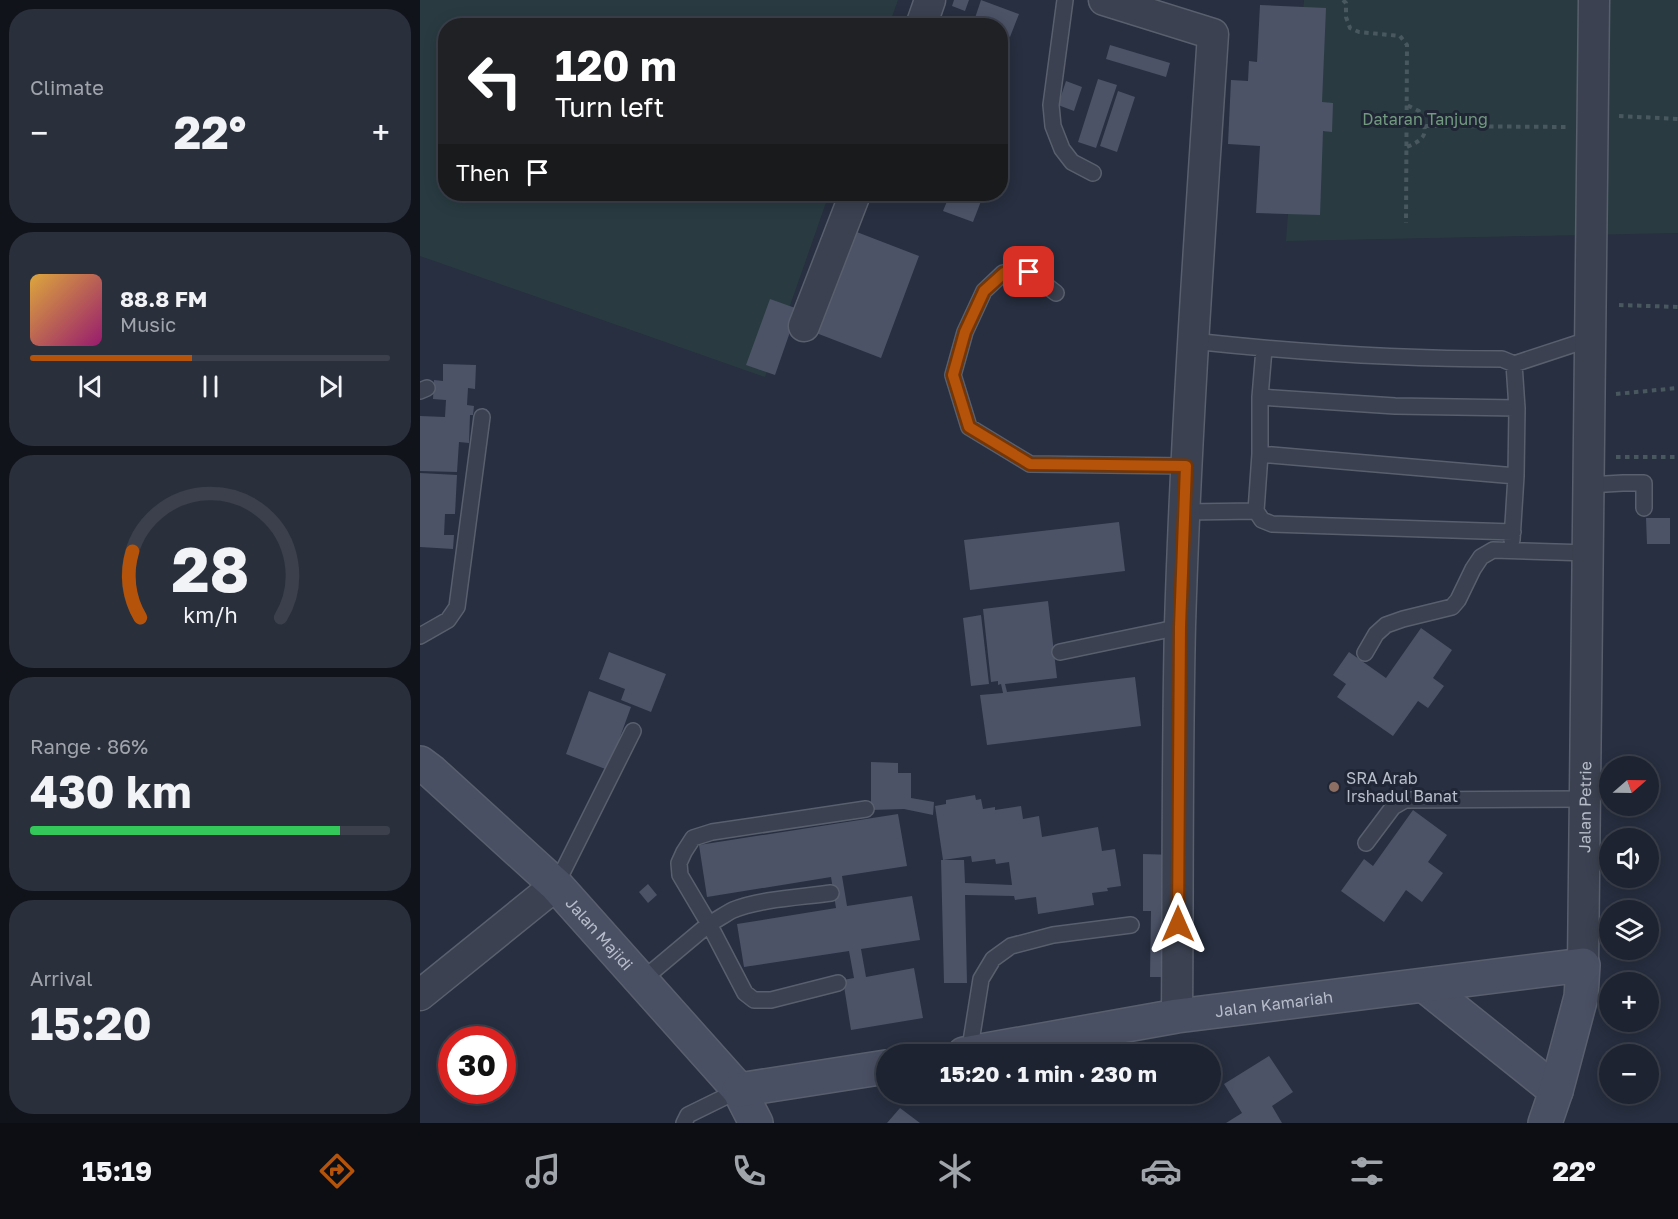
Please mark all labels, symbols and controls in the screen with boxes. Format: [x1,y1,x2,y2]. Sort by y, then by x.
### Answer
text: 120 m [555,40,677,90]
icon: left [456,42,534,120]
text: Climate [30,75,104,99]
text: Turn left [555,91,664,123]
text: 22° [174,105,246,159]
park label: Dataran Tanjung [1362,109,1488,129]
text: − [30,113,48,152]
text: + [372,113,390,152]
icon: arrive [521,156,554,189]
text: Then [456,159,509,186]
pin [1003,246,1054,297]
icon: arrive [1012,255,1045,288]
text: 88.8 FM [120,285,207,312]
text: Music [120,312,176,336]
icon: previous [74,370,107,403]
icon: pause [194,370,227,403]
icon: next [314,370,347,403]
text: 28 [171,532,249,607]
text: km/h [183,603,237,629]
text: Range · 86% [30,734,148,758]
north arrow [1599,756,1659,816]
map controls [1599,756,1659,1104]
street label: Jalan Petrie [1574,761,1595,853]
text: 430 km [30,764,192,818]
place label: SRA Arab Irshadul Banat [1346,768,1458,806]
marker: SRA Arab Irshadul Banat [1327,780,1341,794]
button: sound [1599,828,1659,888]
position arrow [1146,892,1210,956]
street label: Jalan Majidi [562,893,637,974]
button: layers [1599,900,1659,960]
text: Arrival [30,966,93,990]
button: + [1599,972,1659,1032]
street label: Jalan Kamariah [1214,987,1334,1021]
text: 15:20 [30,996,152,1050]
speed limit sign: 30 [438,1026,516,1104]
button: − [1599,1044,1659,1104]
text: 15:20 · 1 min · 230 m [940,1060,1157,1087]
icon: directions [316,1150,358,1192]
icon: music [522,1150,564,1192]
icon: phone [728,1150,770,1192]
icon: climate [934,1150,976,1192]
icon: car [1140,1150,1182,1192]
icon: filters [1346,1150,1388,1192]
text: 15:19 [82,1155,152,1187]
text: 22° [1552,1155,1596,1187]

